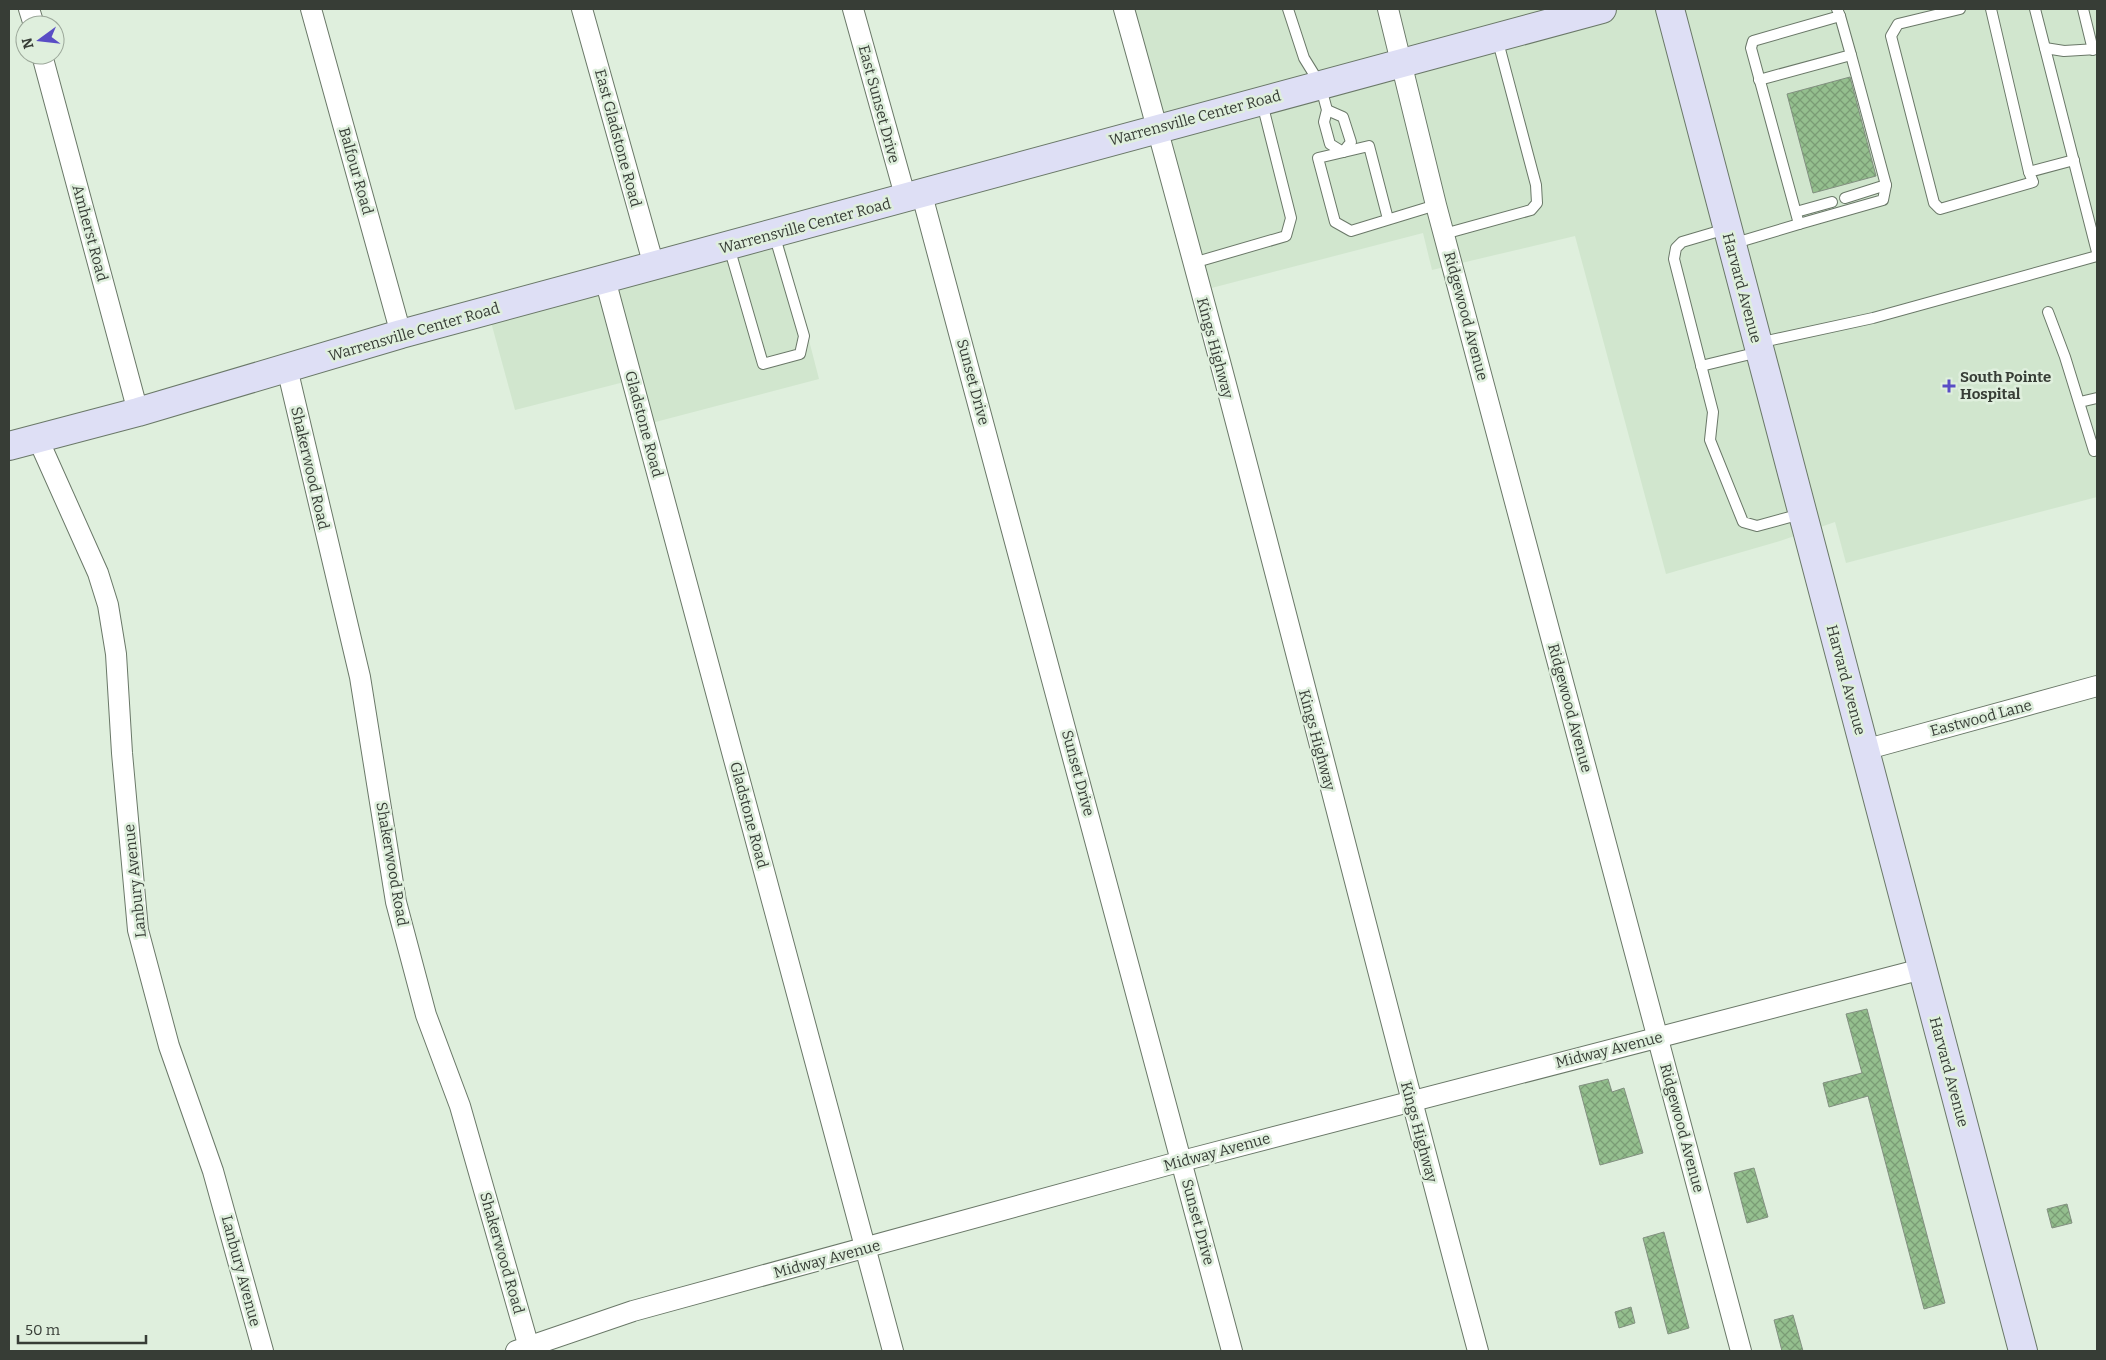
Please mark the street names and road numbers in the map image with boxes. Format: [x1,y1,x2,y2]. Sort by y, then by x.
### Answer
street label: East Sunset Drive [855,43,903,165]
street label: East Gladstone Road [591,67,645,209]
street label: Warrensville Center Road [1107,86,1283,150]
street label: Balfour Road [335,125,377,217]
street label: Amherst Road [68,183,112,283]
street label: Warrensville Center Road [717,194,893,258]
street label: Harvard Avenue [1719,231,1765,345]
street label: Ridgewood Avenue [1440,250,1492,382]
street label: Kings Highway [1193,296,1237,400]
street label: Warrensville Center Road [326,299,502,365]
street label: Sunset Drive [953,337,993,427]
street label: Gladstone Road [621,369,667,479]
street label: Shakerwood Road [287,405,333,531]
street label: Harvard Avenue [1823,623,1869,737]
street label: Ridgewood Avenue [1544,642,1596,774]
street label: Kings Highway [1295,688,1339,792]
street label: Eastwood Lane [1928,696,2034,740]
street label: Sunset Drive [1058,728,1098,818]
street label: Gladstone Road [726,760,772,870]
street label: Shakerwood Road [372,801,412,927]
street label: Lanbury Avenue [120,823,150,939]
street label: Harvard Avenue [1926,1015,1972,1129]
street label: Midway Avenue [1554,1028,1664,1072]
street label: Ridgewood Avenue [1656,1062,1708,1194]
street label: Kings Highway [1397,1080,1441,1184]
street label: Midway Avenue [1162,1129,1272,1175]
street label: Sunset Drive [1178,1177,1218,1267]
street label: Shakerwood Road [476,1190,528,1316]
street label: Lanbury Avenue [218,1213,264,1329]
street label: Midway Avenue [772,1236,882,1282]

